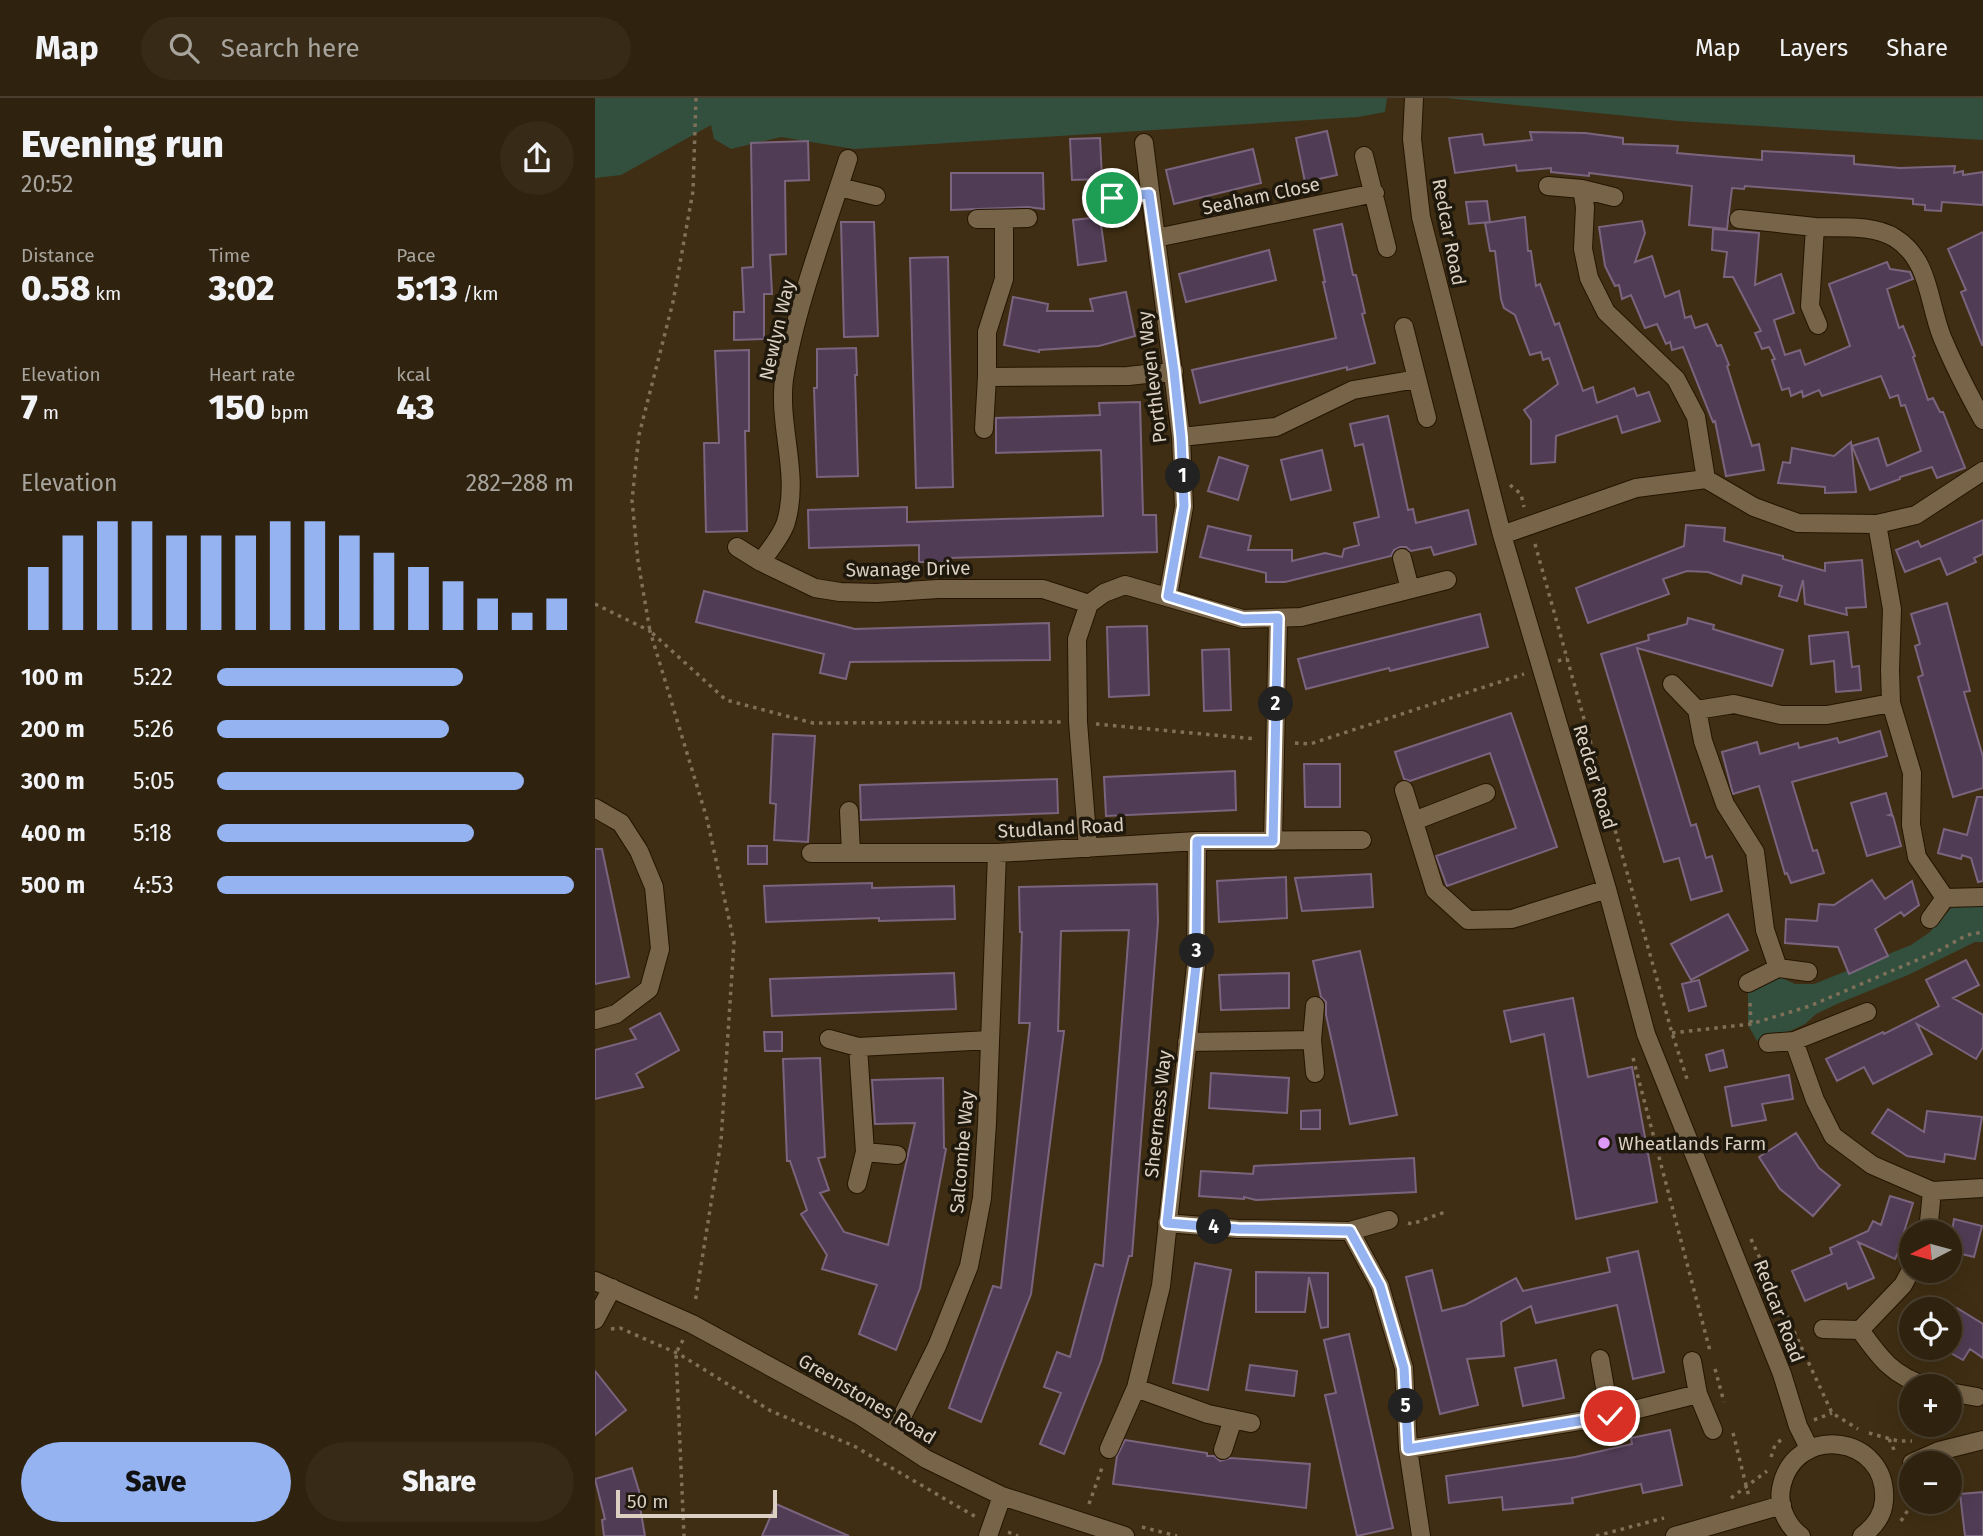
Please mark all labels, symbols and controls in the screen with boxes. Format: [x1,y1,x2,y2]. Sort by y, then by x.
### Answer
search box [141,17,631,80]
text: Map [35,28,99,68]
icon: search [165,29,203,67]
text: Search here [221,33,360,64]
text: Map [1695,34,1741,62]
text: Layers [1779,34,1848,62]
text: Share [1886,34,1948,62]
text: Evening run [21,121,224,167]
button: share [500,121,574,195]
pin [1082,168,1142,228]
text: 20:52 [21,170,73,198]
street label: Seaham Close [1200,172,1322,220]
street label: Redcar Road [1427,177,1471,287]
icon: arrive [1093,179,1131,217]
text: Distance [21,244,95,267]
text: Time [209,244,250,267]
text: Pace [396,244,436,267]
text: 0.58 [21,267,90,309]
text: 3:02 [209,267,274,309]
text: 5:13 [396,267,458,309]
street label: Newlyn Way [754,277,800,382]
text: km [90,282,121,305]
text: /km [458,282,499,305]
street label: Porthleven Way [1132,309,1172,444]
text: Elevation [21,363,101,386]
text: Heart rate [209,363,295,386]
text: kcal [396,363,431,386]
text: 7 [21,386,38,428]
text: 150 [209,386,265,428]
text: 43 [396,386,434,428]
text: m [38,401,59,424]
text: bpm [265,401,309,424]
pin: 1 [1165,458,1201,494]
text: 1 [1178,464,1187,487]
text: Elevation [21,469,117,497]
text: 282–288 m [466,469,574,497]
street label: Swanage Drive [845,556,971,582]
text: 100 m [21,663,83,691]
text: 5:22 [133,663,173,691]
pin: 2 [1259,686,1293,722]
text: 2 [1271,692,1280,715]
text: 200 m [21,715,85,743]
text: 5:26 [133,715,174,743]
street label: Redcar Road [1568,722,1622,832]
text: 300 m [21,767,85,795]
text: 5:05 [133,767,174,795]
street label: Studland Road [997,813,1125,843]
text: 400 m [21,819,86,847]
text: 5:18 [133,819,172,847]
text: 500 m [21,871,85,899]
text: 4:53 [133,871,174,899]
pin: 3 [1179,934,1215,968]
text: 3 [1192,939,1201,962]
street label: Sheerness Way [1140,1048,1176,1179]
street label: Salcombe Way [945,1089,979,1214]
place label: Wheatlands Farm [1618,1132,1766,1155]
marker: Wheatlands Farm [1596,1135,1612,1151]
pin: 4 [1197,1210,1231,1244]
text: 4 [1208,1215,1219,1238]
north arrow [1899,1220,1962,1283]
map controls [1899,1220,1962,1514]
street label: Redcar Road [1749,1256,1809,1366]
button: locate [1899,1297,1962,1360]
street label: Greenstones Road [794,1349,940,1449]
button: + [1899,1374,1962,1437]
pin [1580,1386,1640,1446]
pin: 5 [1389,1388,1423,1424]
text: 5 [1400,1394,1411,1417]
icon: check [1591,1397,1629,1435]
button: Save [21,1442,291,1522]
button: Share [305,1442,574,1522]
button: − [1899,1451,1962,1514]
scale bar [616,1487,777,1519]
text: 50 m [627,1490,668,1513]

